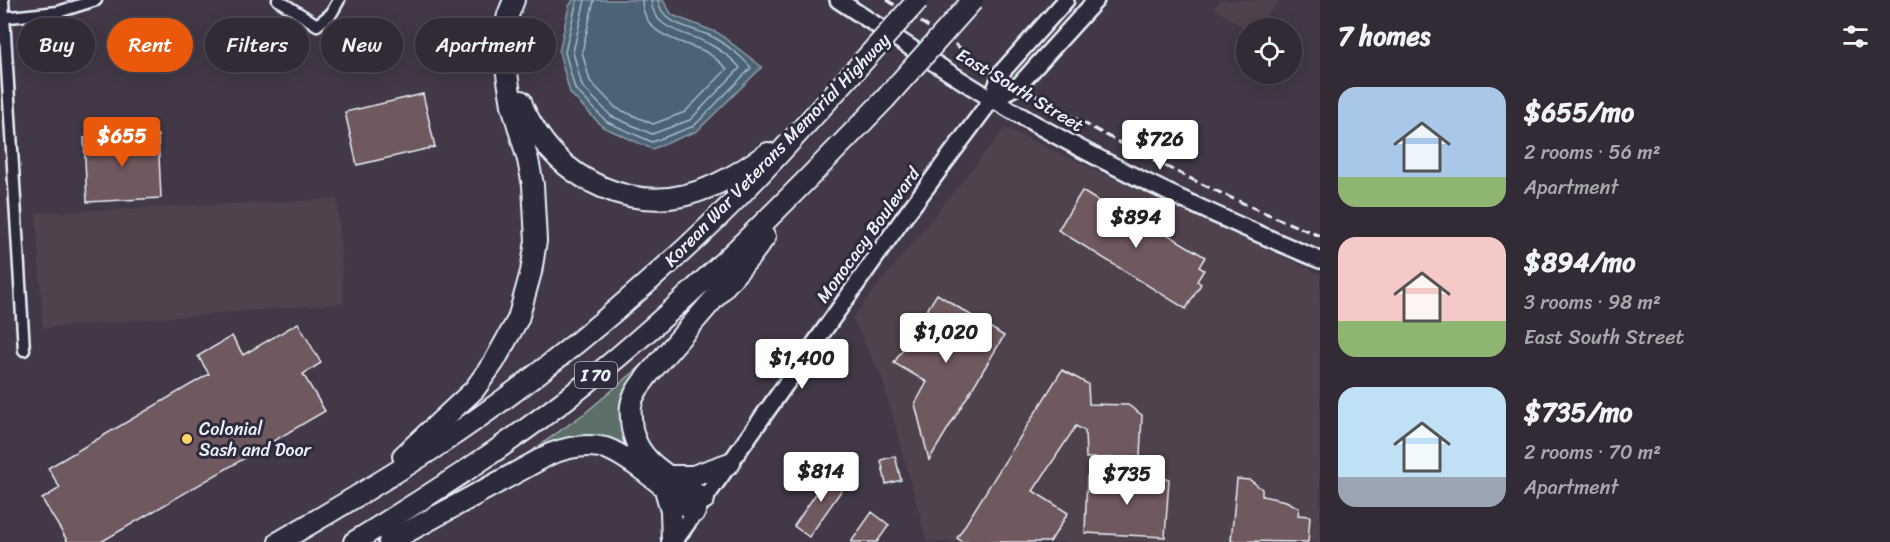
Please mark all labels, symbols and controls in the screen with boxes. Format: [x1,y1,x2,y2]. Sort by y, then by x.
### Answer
text: 7 homes [1338,13,1430,59]
chip: Buy [18,18,95,72]
chip: Rent [107,18,193,72]
chip: Filters [205,18,309,72]
chip: New [321,18,403,72]
chip: Apartment [415,18,556,72]
map controls [1236,18,1302,84]
button: locate [1236,18,1302,84]
icon: filters [1839,20,1872,53]
street label: Korean War Veterans Memorial Highway [656,25,899,275]
street label: East South Street [950,39,1090,141]
text: $655/mo [1524,89,1634,135]
icon: home [1386,111,1458,183]
pin: $655 [86,117,158,168]
text: $655 [97,119,147,154]
pin: $726 [1124,120,1196,171]
text: $726 [1136,122,1184,157]
text: 2 rooms · 56 m² [1524,135,1661,170]
street label: Monocacy Boulevard [807,159,929,310]
text: Apartment [1524,170,1618,205]
pin: $894 [1100,198,1172,249]
text: $894 [1111,200,1161,235]
text: $894/mo [1524,239,1635,285]
icon: home [1386,261,1458,333]
text: 3 rooms · 98 m² [1524,285,1661,320]
pin: $1,020 [897,313,995,364]
text: $1,020 [914,315,978,350]
text: East South Street [1524,320,1684,355]
pin: $1,400 [753,339,851,390]
text: $1,400 [769,341,835,376]
road number: I 70 [575,362,617,388]
text: $735/mo [1524,389,1633,435]
icon: home [1386,411,1458,483]
place label: Colonial Sash and Door [199,413,313,466]
marker: Colonial Sash and Door [180,432,194,446]
text: 2 rooms · 70 m² [1524,435,1661,470]
pin: $814 [785,452,857,503]
text: $814 [798,454,844,489]
pin: $735 [1091,455,1163,506]
text: $735 [1103,457,1151,492]
text: Apartment [1524,470,1618,505]

